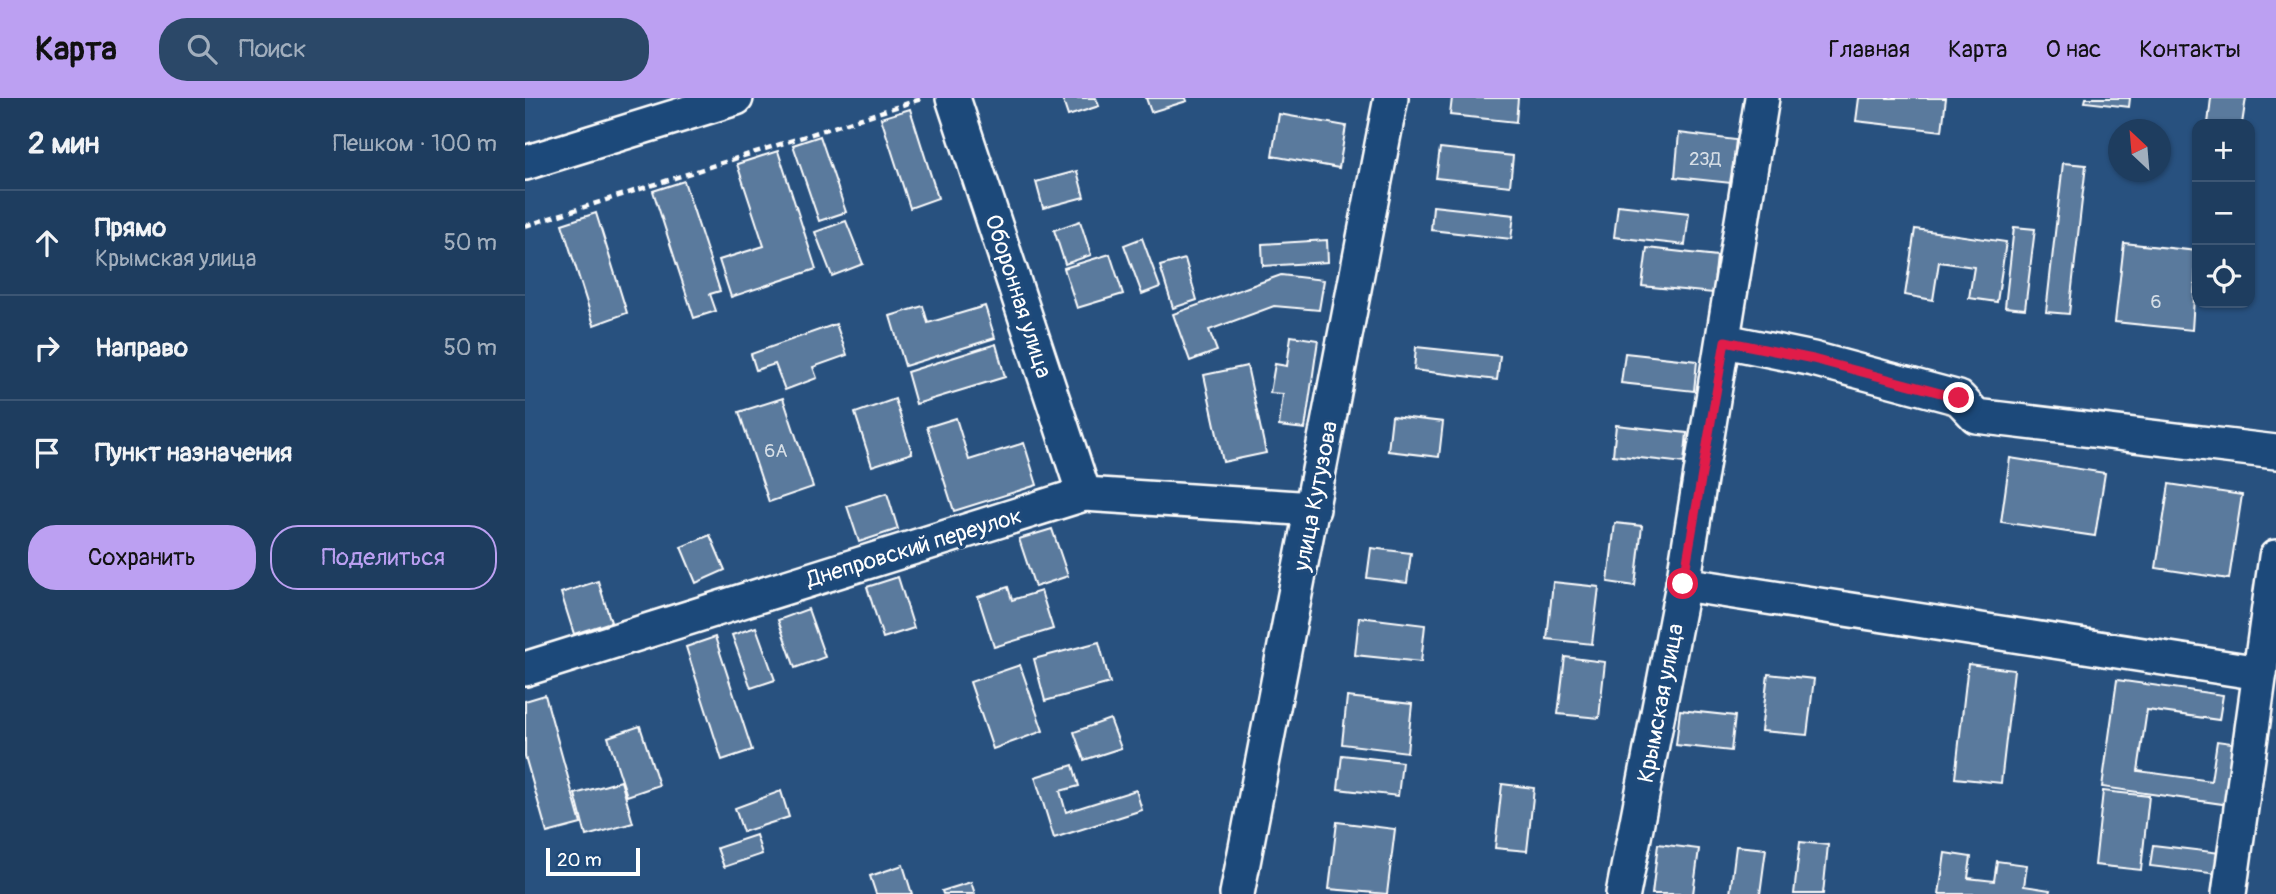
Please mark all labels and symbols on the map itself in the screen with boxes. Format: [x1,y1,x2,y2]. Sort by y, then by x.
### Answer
north arrow [2108,119,2171,182]
house number: 23Д [1689,147,1722,171]
street label: Оборонная улица [978,211,1059,382]
house number: 6 [2150,290,2162,314]
route end [1943,382,1974,413]
street label: улица Кутузова [1287,419,1344,575]
house number: 6А [764,439,788,463]
street label: Днепровский переулок [802,501,1026,594]
route start [1667,568,1698,599]
street label: Крымская улица [1631,621,1690,785]
scale bar [546,845,641,877]

